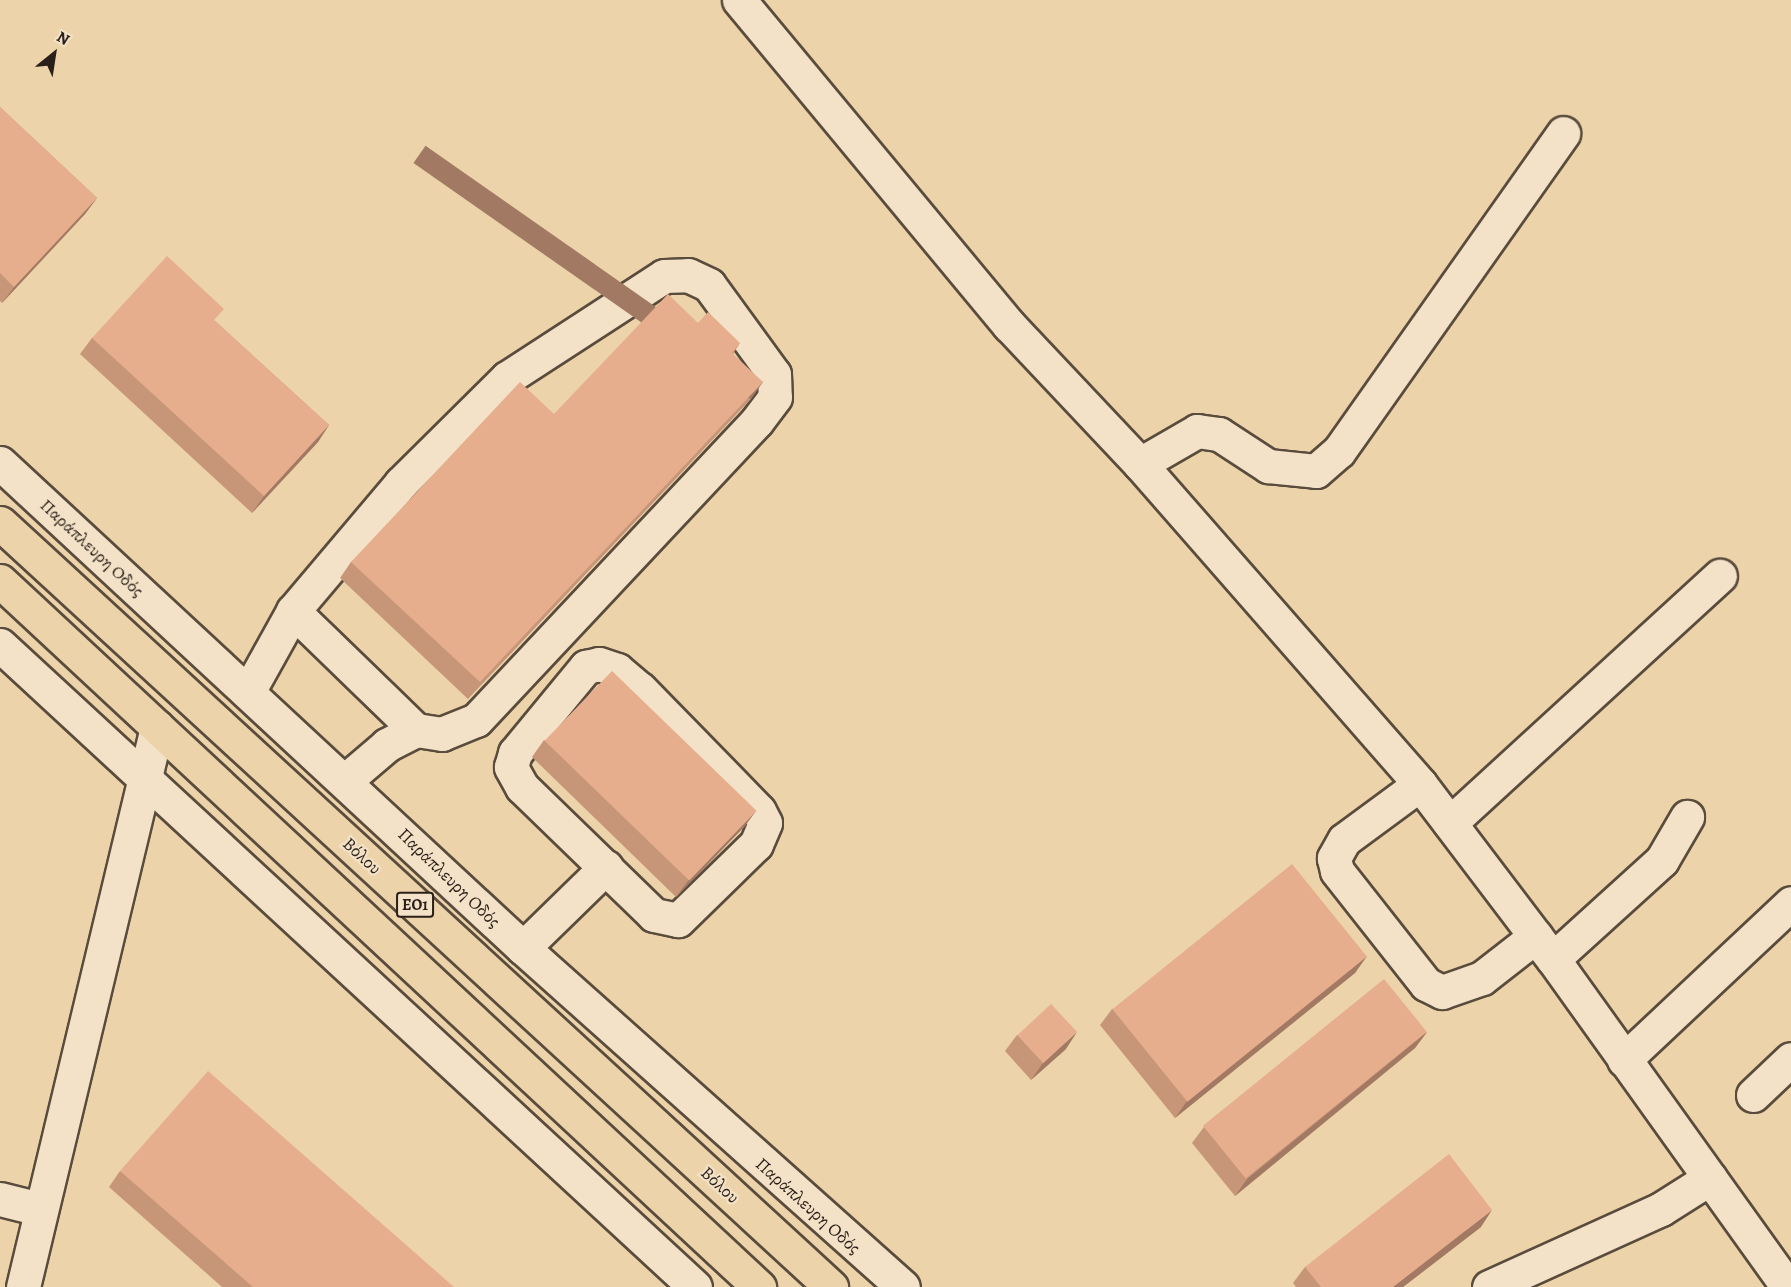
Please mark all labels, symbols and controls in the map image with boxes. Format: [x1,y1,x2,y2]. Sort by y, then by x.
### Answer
north arrow [24,24,84,84]
text: N [52,26,74,51]
street label: Παράπλευρη Οδός [36,494,148,602]
street label: Παράπλευρη Οδός [393,824,505,932]
street label: Βόλου [338,833,386,879]
road number: ΕΟ1 [396,892,434,918]
street label: Παράπλευρη Οδός [751,1153,865,1259]
street label: Βόλου [696,1162,744,1208]

